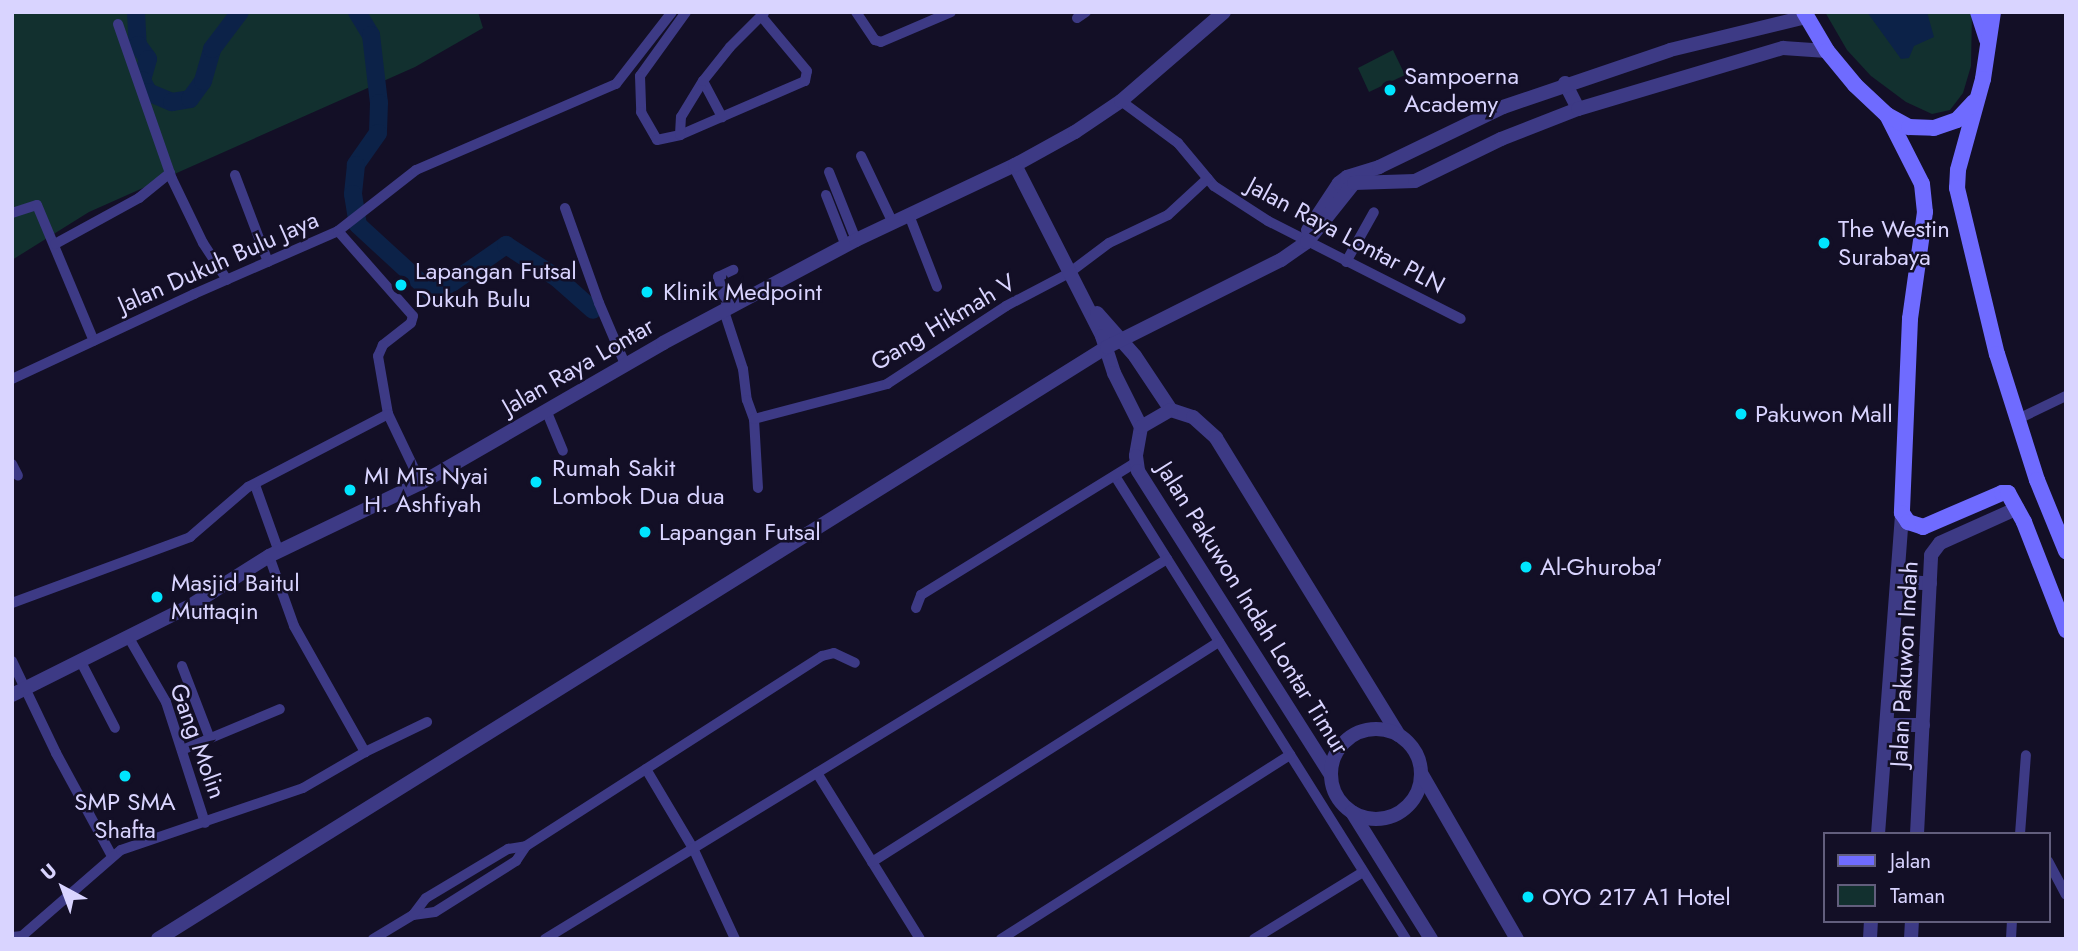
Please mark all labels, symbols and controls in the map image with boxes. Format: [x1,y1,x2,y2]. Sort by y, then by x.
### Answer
place label: Sampoerna Academy [1404,62,1519,118]
marker: Sampoerna Academy [1382,82,1398,98]
street label: Jalan Raya Lontar PLN [1242,171,1450,299]
street label: Jalan Dukuh Bulu Jaya [113,205,323,319]
place label: The Westin Surabaya [1838,215,1950,271]
marker: The Westin Surabaya [1816,235,1832,251]
place label: Lapangan Futsal Dukuh Bulu [415,257,577,313]
street label: Gang Hikmah V [866,268,1020,376]
marker: Lapangan Futsal Dukuh Bulu [393,277,409,293]
place label: Klinik Medpoint [663,278,822,306]
marker: Klinik Medpoint [637,282,657,302]
street label: Jalan Raya Lontar [497,311,659,421]
place label: Pakuwon Mall [1755,400,1893,428]
marker: Pakuwon Mall [1733,406,1749,422]
place label: Rumah Sakit Lombok Dua dua [552,454,725,510]
street label: Jalan Pakuwon Indah Lontar Timur [1151,456,1355,760]
place label: MI MTs Nyai H. Ashfiyah [364,462,489,518]
marker: Rumah Sakit Lombok Dua dua [526,472,546,492]
marker: MI MTs Nyai H. Ashfiyah [342,482,358,498]
place label: Lapangan Futsal [659,518,821,546]
marker: Lapangan Futsal [637,524,653,540]
place label: Al-Ghuroba' [1540,553,1663,581]
marker: Al-Ghuroba' [1518,559,1534,575]
street label: Jalan Pakuwon Indah [1884,560,1924,768]
place label: Masjid Baitul Muttaqin [171,569,300,625]
marker: Masjid Baitul Muttaqin [149,589,165,605]
street label: Gang Molin [164,679,232,803]
marker: SMP SMA Shafta [117,768,133,784]
place label: SMP SMA Shafta [74,788,176,844]
legend [1822,832,2050,923]
text: Jalan [1890,846,1931,876]
north arrow [28,853,98,923]
text: U [35,857,63,886]
text: Taman [1890,881,1945,911]
place label: OYO 217 A1 Hotel [1542,883,1731,911]
marker: OYO 217 A1 Hotel [1520,889,1536,905]

